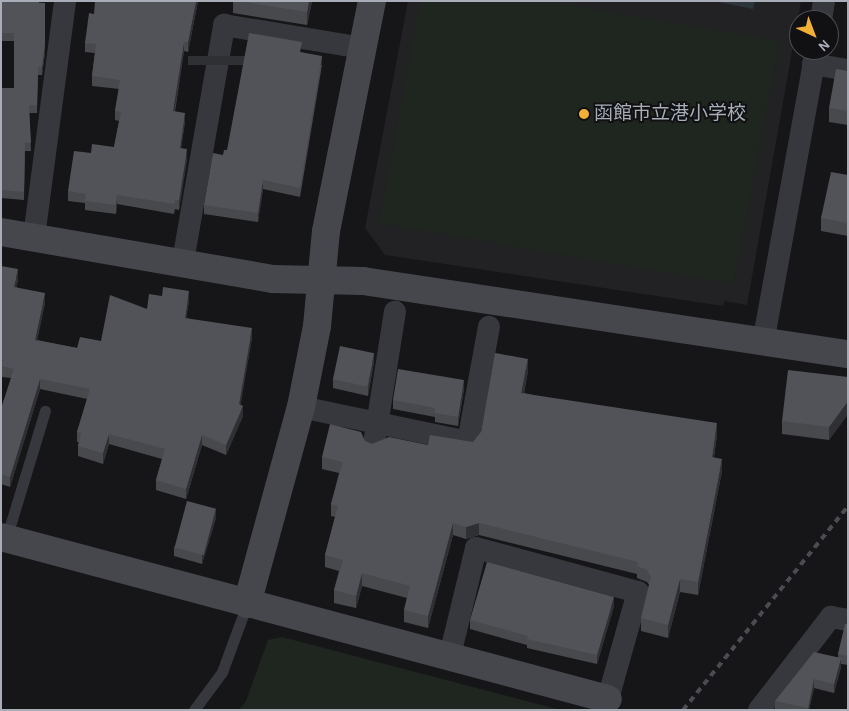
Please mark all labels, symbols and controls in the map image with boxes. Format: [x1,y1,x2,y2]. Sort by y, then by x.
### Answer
north arrow [789,10,839,60]
text: N [815,37,832,54]
place label: 函館市立港小学校 [594,103,746,125]
marker: 函館市立港小学校 [578,108,590,120]

